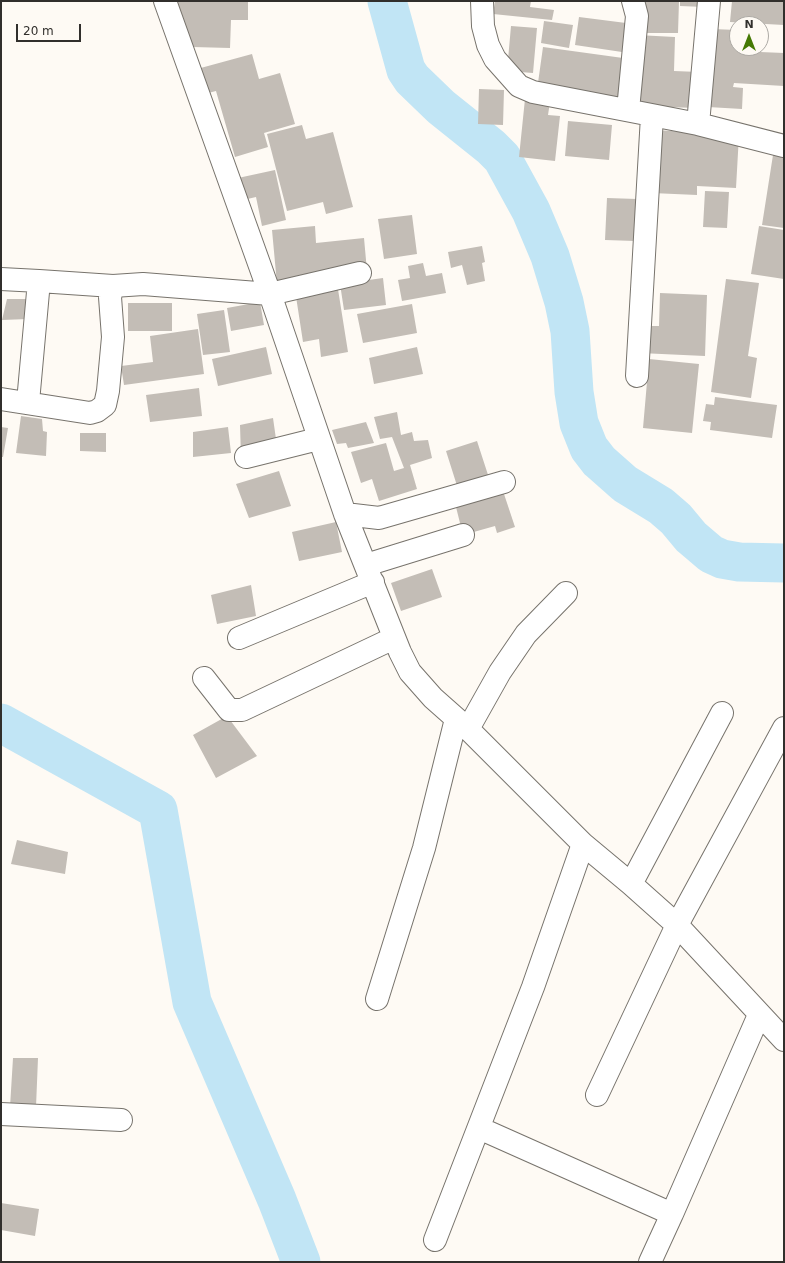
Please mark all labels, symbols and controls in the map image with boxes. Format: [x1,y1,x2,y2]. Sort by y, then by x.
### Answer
scale bar [18,16,83,42]
north arrow [729,16,769,56]
text: N [744,18,754,31]
text: 20 m [23,24,54,38]

